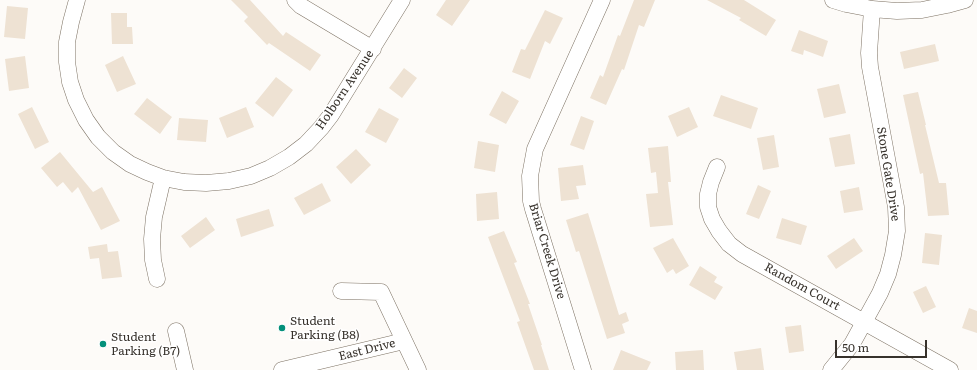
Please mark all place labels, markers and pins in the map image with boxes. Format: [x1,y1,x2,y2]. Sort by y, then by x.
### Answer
place label: Student Parking (B8) [290,314,360,342]
marker: Student Parking (B8) [277,323,287,333]
place label: Student Parking (B7) [111,330,180,358]
marker: Student Parking (B7) [98,339,108,349]

